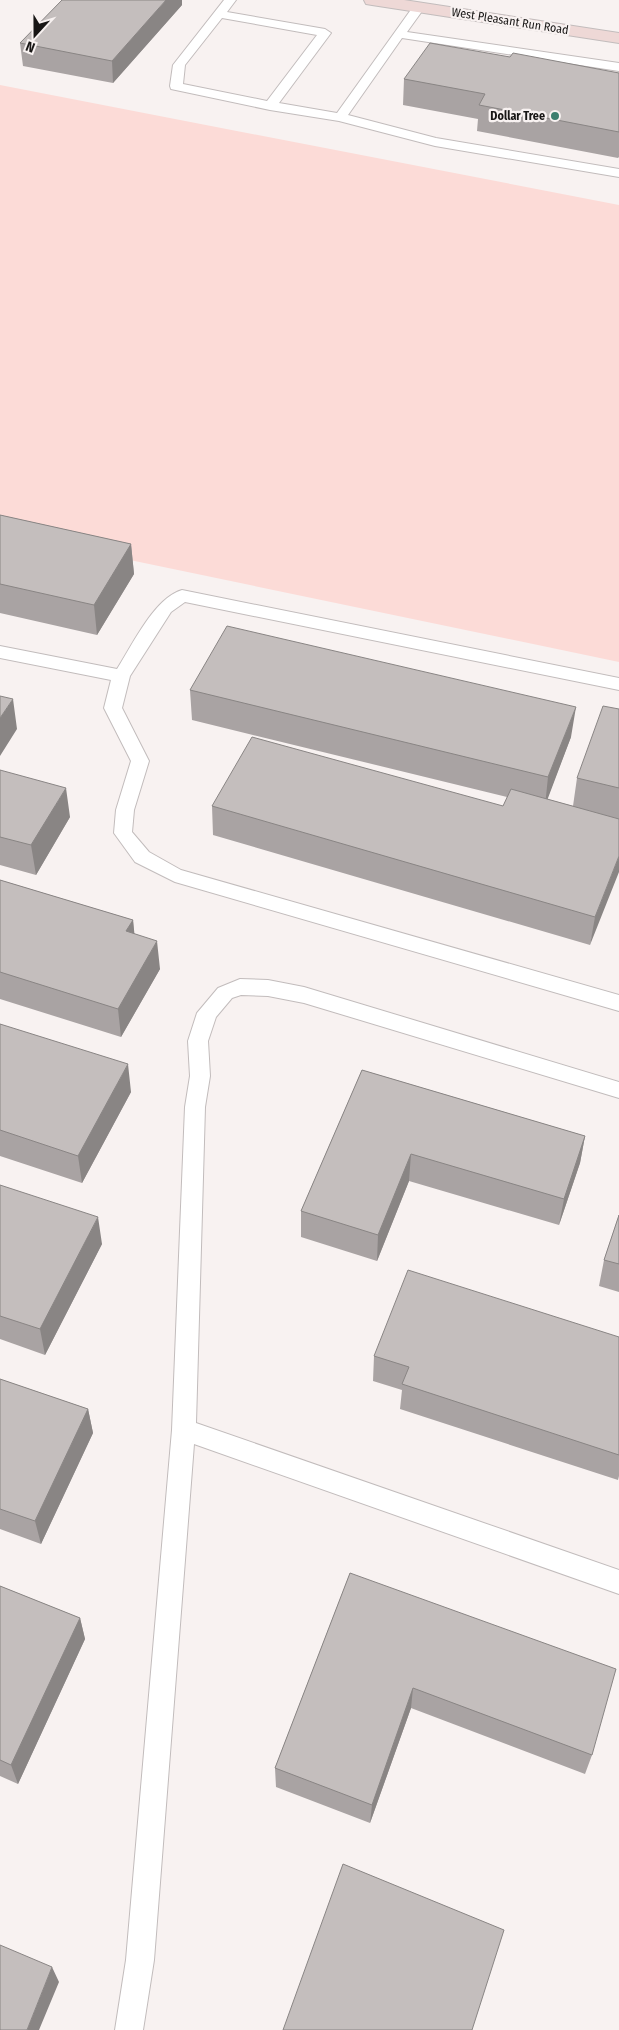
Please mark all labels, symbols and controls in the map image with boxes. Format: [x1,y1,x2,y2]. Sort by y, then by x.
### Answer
street label: West Pleasant Run Road [450,5,570,37]
north arrow [10,10,60,60]
text: N [24,37,37,56]
place label: Dollar Tree [490,109,545,123]
marker: Dollar Tree [549,110,561,122]

